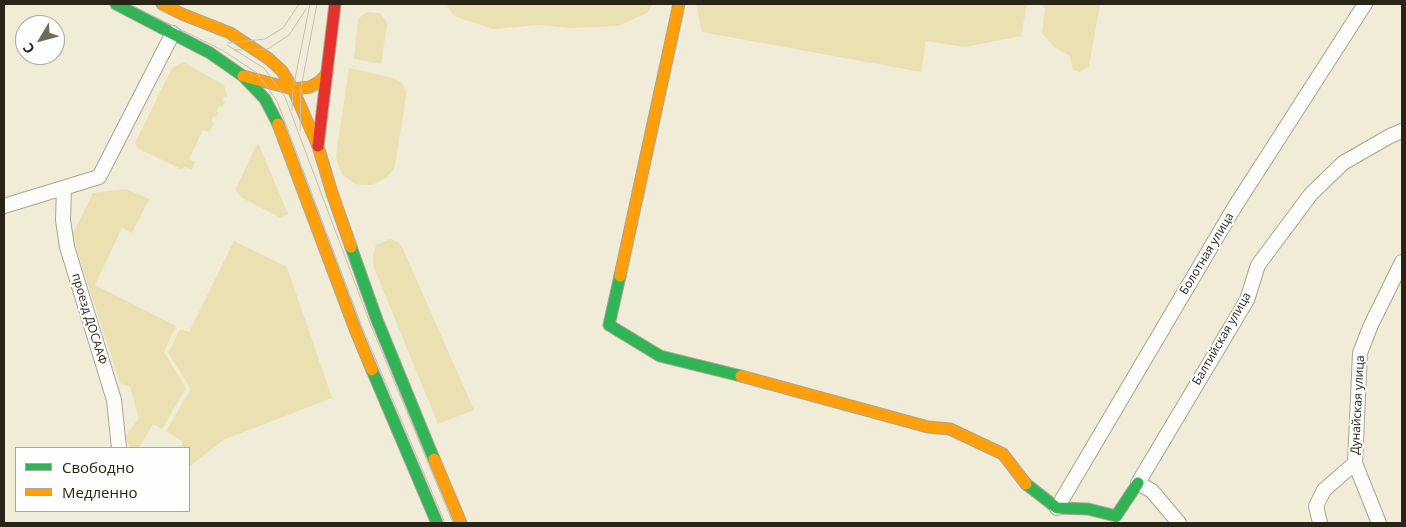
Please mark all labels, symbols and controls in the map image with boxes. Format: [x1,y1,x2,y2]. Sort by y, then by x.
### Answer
north arrow [15,15,65,65]
text: С [18,39,39,58]
street label: Болотная улица [1177,210,1237,298]
street label: проезд ДОСААФ [68,272,110,366]
street label: Балтийская улица [1190,290,1254,388]
street label: Дунайская улица [1348,355,1368,455]
legend [15,447,190,512]
text: Свободно [62,457,134,477]
text: Медленно [62,482,138,502]

